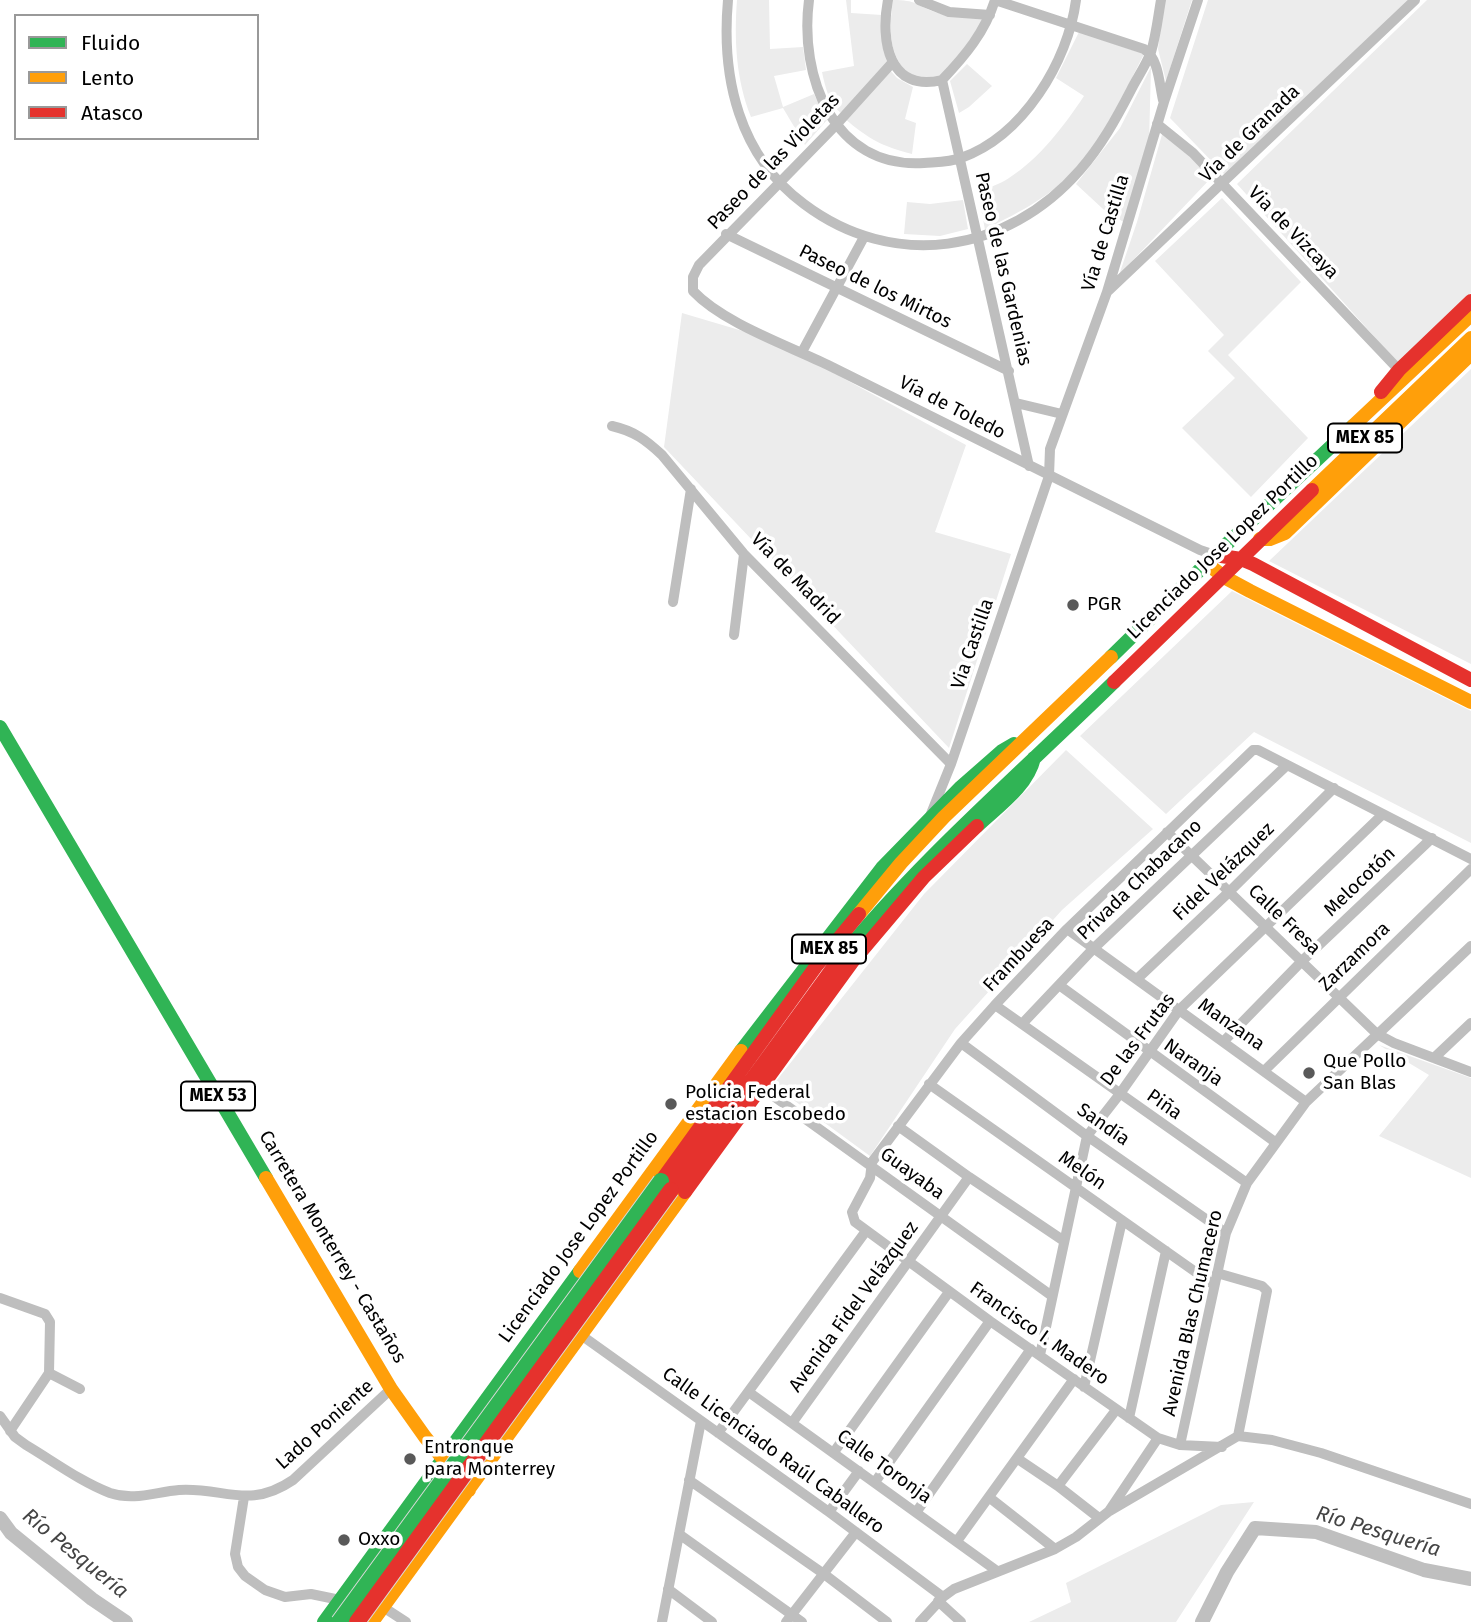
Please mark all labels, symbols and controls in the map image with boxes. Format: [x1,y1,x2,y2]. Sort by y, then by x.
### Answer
legend [14,14,259,140]
text: Fluido [81,30,140,56]
text: Lento [81,65,134,91]
street label: Vía de Granada [1195,81,1305,187]
street label: Paseo de las Violetas [703,89,845,235]
text: Atasco [81,100,143,126]
street label: Paseo de las Gardenias [970,170,1036,368]
street label: Vía de Castilla [1077,172,1135,294]
street label: Via de Vizcaya [1243,182,1343,284]
street label: Paseo de los Mirtos [795,240,955,334]
street label: Vía de Toledo [895,371,1009,445]
road number: MEX 85 [1328,424,1402,452]
street label: Licenciado Jose Lopez Portillo [1123,450,1323,644]
street label: Vía de Madrid [746,528,844,630]
place label: PGR [1087,594,1122,616]
street label: Via Castilla [947,596,999,692]
marker: PGR [1065,597,1081,613]
street label: Privada Chabacano [1073,815,1207,945]
street label: Fidel Velázquez [1169,818,1279,926]
street label: Melocotón [1320,842,1400,922]
street label: Calle Fresa [1243,880,1325,960]
street label: Frambuesa [979,913,1059,997]
street label: Zarzamora [1315,918,1395,996]
road number: MEX 85 [792,934,866,964]
street label: De las Frutas [1096,989,1180,1091]
street label: Manzana [1193,994,1269,1056]
street label: Naranja [1159,1034,1227,1092]
place label: Que Pollo San Blas [1323,1051,1406,1095]
marker: Que Pollo San Blas [1301,1065,1317,1081]
road number: MEX 53 [181,1082,255,1111]
place label: Policia Federal estacion Escobedo [685,1082,846,1126]
street label: Piña [1142,1085,1186,1125]
marker: Policia Federal estacion Escobedo [663,1096,679,1112]
street label: Sandía [1072,1099,1134,1151]
street label: Licenciado Jose Lopez Portillo [494,1126,664,1348]
street label: Carretera Monterrey - Castaños [253,1127,411,1367]
street label: Guayaba [875,1143,949,1205]
street label: Melón [1054,1147,1110,1195]
street label: Avenida Blas Chumacero [1158,1208,1228,1418]
street label: Avenida Fidel Velázquez [784,1217,924,1397]
street label: Francisco I. Madero [965,1277,1113,1391]
street label: Calle Licenciado Raúl Caballero [658,1363,888,1539]
street label: Lado Poniente [271,1375,379,1475]
street label: Calle Toronja [832,1425,936,1509]
place label: Entronque para Monterrey [424,1437,555,1481]
marker: Entronque para Monterrey [402,1451,418,1467]
water label: Río Pesquería [1313,1501,1443,1563]
water label: Río Pesquería [17,1504,133,1604]
place label: Oxxo [358,1529,400,1551]
marker: Oxxo [336,1532,352,1548]

